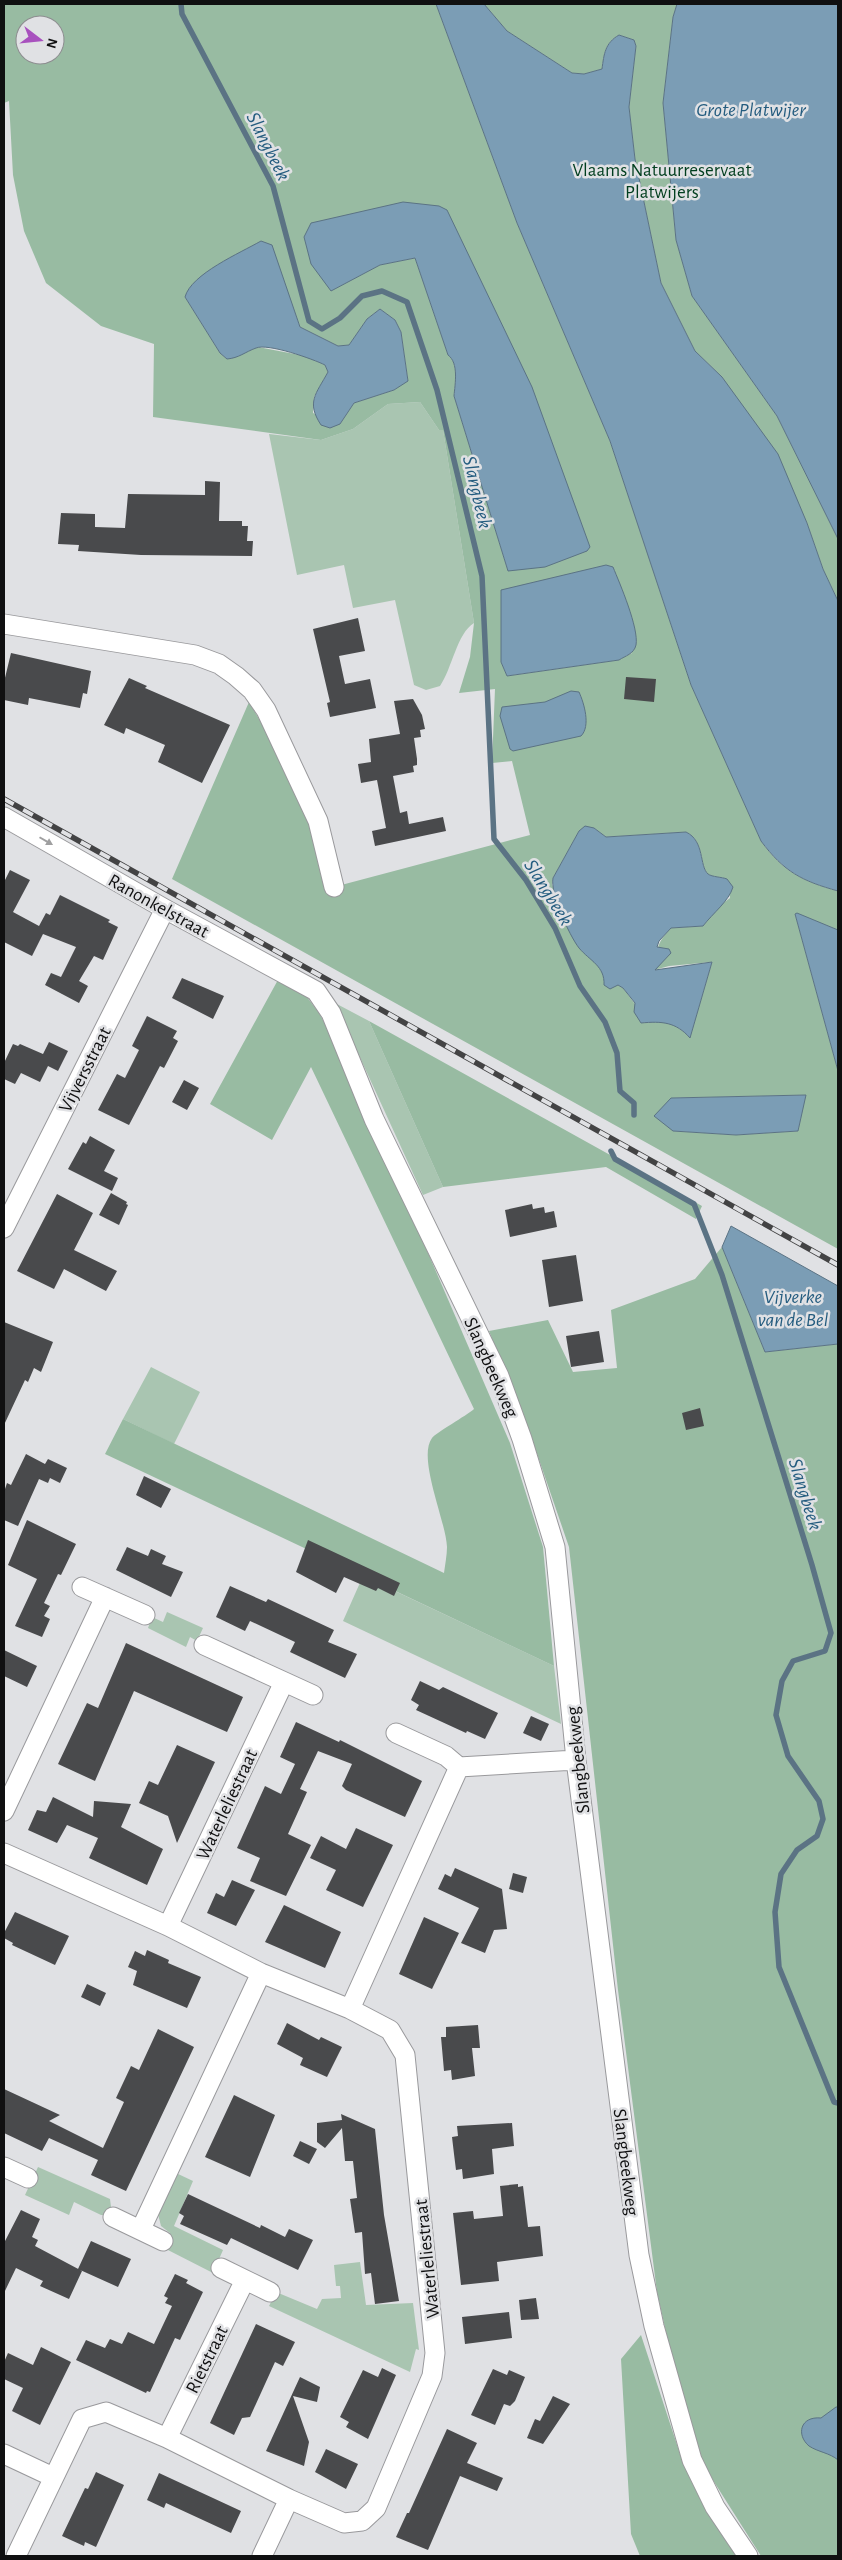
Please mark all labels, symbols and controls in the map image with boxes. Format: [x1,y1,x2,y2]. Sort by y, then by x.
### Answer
north arrow [15,15,65,65]
text: N [43,37,60,50]
water label: Grote Platwijer [696,100,806,120]
water label: Slangbeek [242,109,294,184]
park label: Vlaams Natuurreservaat Platwijers [572,161,752,202]
water label: Slangbeek [459,454,495,530]
one-way arrow [40,837,53,846]
water label: Slangbeek [520,856,576,929]
street label: Ranonkelstraat [105,871,212,942]
street label: Vijversstraat [56,1024,115,1115]
water label: Vijverke van de Bel [758,1287,828,1330]
street label: Slangbeekweg [460,1315,521,1421]
water label: Slangbeek [785,1456,825,1533]
street label: Slangbeekweg [563,1705,594,1814]
street label: Waterleliestraat [193,1746,261,1863]
street label: Slangbeekweg [610,2108,642,2217]
street label: Waterleliestraat [412,2198,443,2319]
street label: Rietstraat [183,2323,232,2396]

